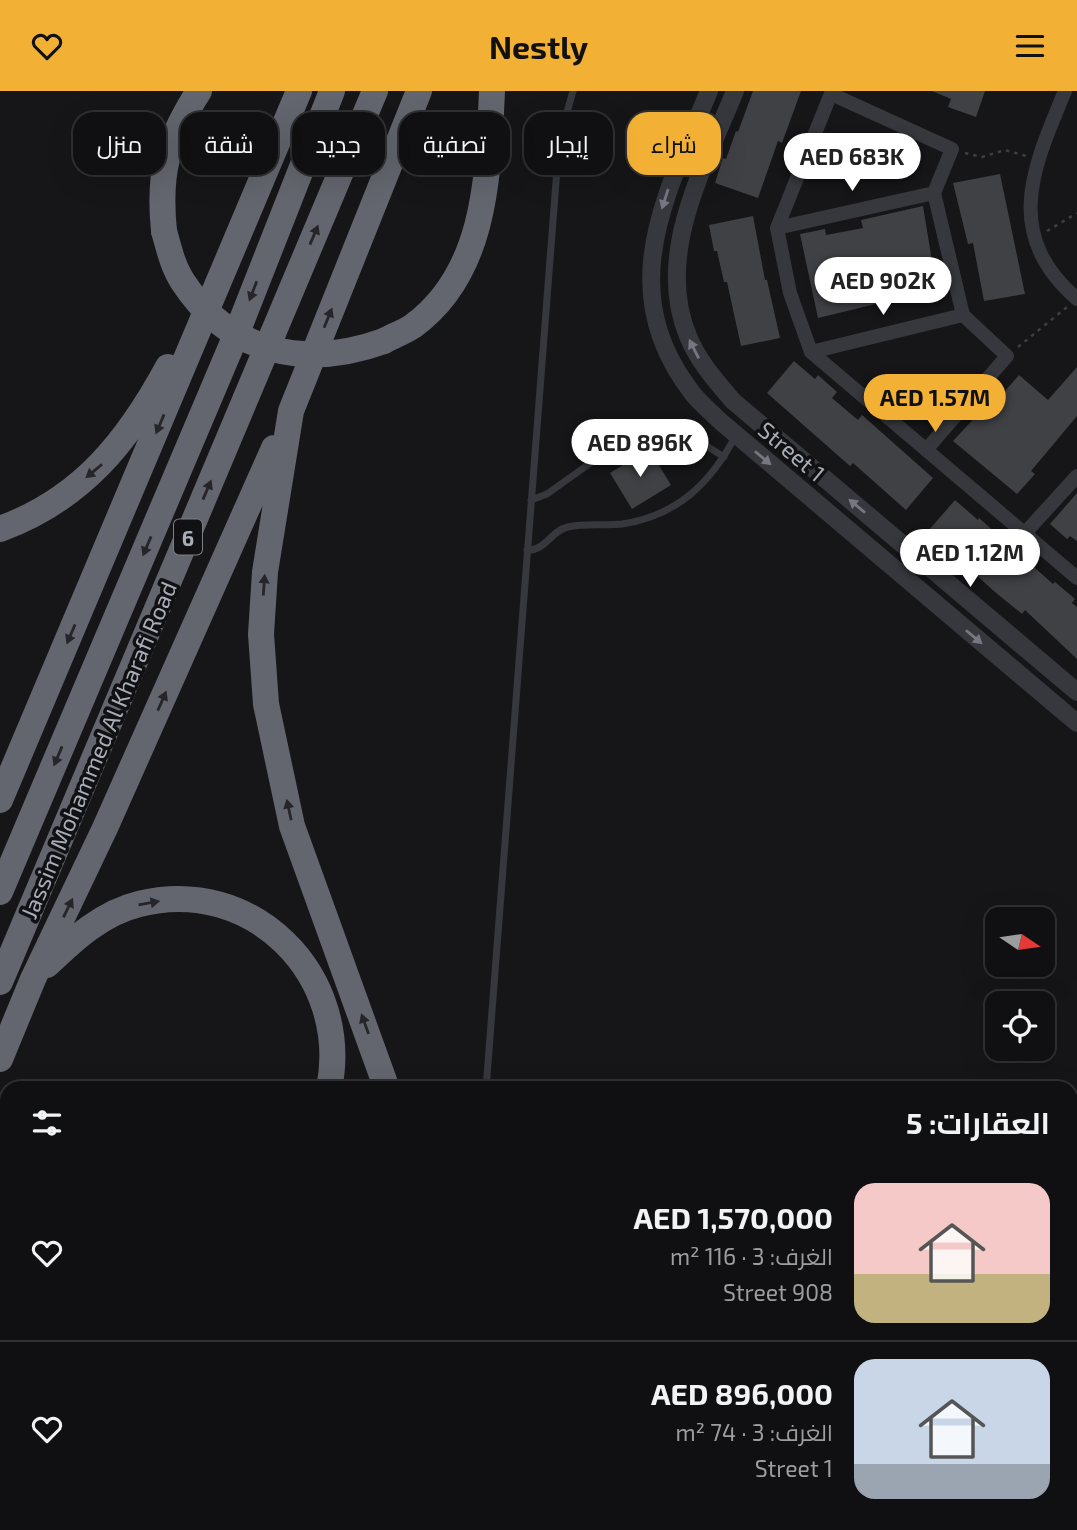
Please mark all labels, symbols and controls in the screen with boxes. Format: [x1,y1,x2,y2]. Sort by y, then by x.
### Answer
icon: heart [28,27,66,65]
text: Nestly [489,27,588,65]
icon: menu [1011,27,1049,65]
chip: منزل [73,112,166,175]
chip: شقة [180,112,278,175]
chip: جديد [292,112,385,175]
chip: تصفية [399,112,510,175]
chip: إيجار [524,112,613,175]
chip: شراء [627,112,721,175]
pin: AED 683K [780,133,924,193]
text: AED 683K [800,142,904,170]
one-way arrow [659,189,670,210]
one-way arrow [309,225,320,246]
pin: AED 902K [811,257,955,317]
text: AED 902K [830,266,936,294]
one-way arrow [248,281,259,302]
one-way arrow [323,307,334,328]
one-way arrow [689,338,701,358]
pin: AED 1.57M [855,375,1015,434]
text: AED 1.57M [880,383,990,411]
one-way arrow [154,414,165,435]
street label: Street 1 [753,415,831,487]
pin: AED 896K [568,419,712,479]
text: AED 896K [587,428,693,456]
one-way arrow [754,450,772,466]
one-way arrow [85,463,102,478]
one-way arrow [202,480,213,501]
one-way arrow [848,499,865,514]
road number: 6 [174,519,202,555]
pin: AED 1.12M [890,529,1050,589]
one-way arrow [141,536,152,557]
text: AED 1.12M [916,538,1024,566]
one-way arrow [259,574,270,596]
street label: Jassim Mohammed Al Kharafi Road [14,577,182,923]
one-way arrow [65,624,77,644]
one-way arrow [965,629,983,645]
one-way arrow [157,690,168,711]
one-way arrow [52,746,64,766]
one-way arrow [284,799,295,821]
one-way arrow [62,897,73,918]
one-way arrow [138,897,160,908]
north arrow [985,907,1055,977]
map controls [985,907,1055,1061]
button: locate [985,991,1055,1061]
one-way arrow [359,1013,370,1034]
icon: filters [28,1104,66,1142]
text: العقارات: 5 [906,1104,1050,1140]
text: AED 1,570,000 [634,1199,833,1235]
icon: home [910,1211,994,1295]
icon: heart [28,1234,66,1272]
text: الغرف: 3 · 116 m² [670,1242,833,1270]
text: Street 908 [723,1278,833,1306]
text: AED 896,000 [651,1375,833,1411]
icon: home [910,1387,994,1471]
icon: heart [28,1410,66,1448]
text: الغرف: 3 · 74 m² [675,1418,833,1446]
text: Street 1 [755,1454,833,1482]

